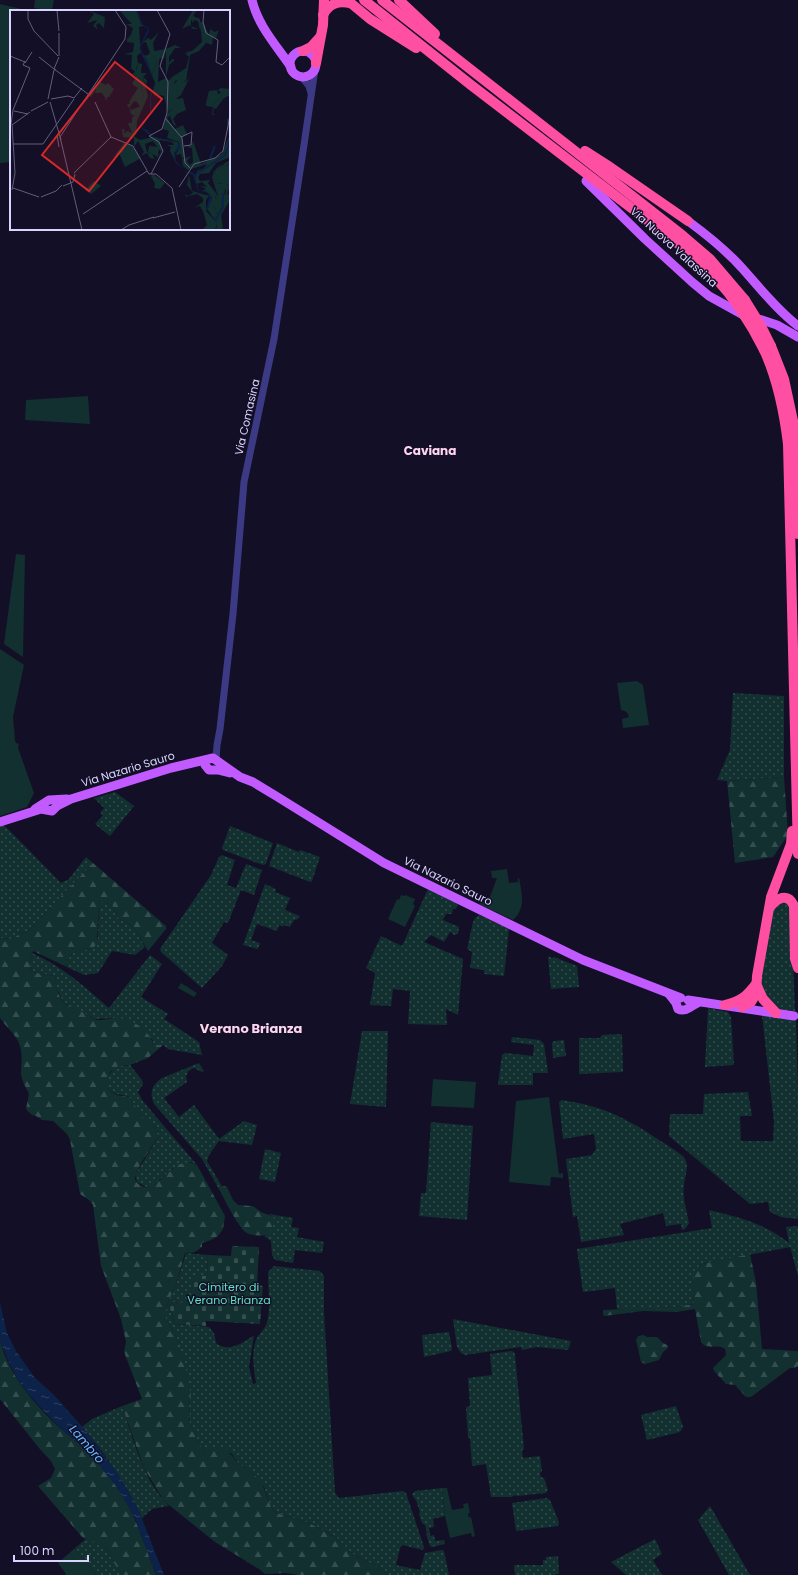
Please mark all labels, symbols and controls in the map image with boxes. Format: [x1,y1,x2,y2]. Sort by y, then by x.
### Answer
inset map [10,10,230,230]
street label: Via Nuova Valassina [627,203,721,291]
street label: Via Comasina [230,377,264,457]
district label: Caviana [404,442,456,459]
street label: Via Nazario Sauro [79,747,177,791]
street label: Via Nazario Sauro [401,853,495,909]
district label: Verano Brianza [200,1019,302,1038]
park label: Cimitero di Verano Brianza [187,1279,271,1308]
water label: Lambro [66,1421,109,1467]
scale bar [14,1537,88,1563]
text: 100 m [20,1542,54,1559]

